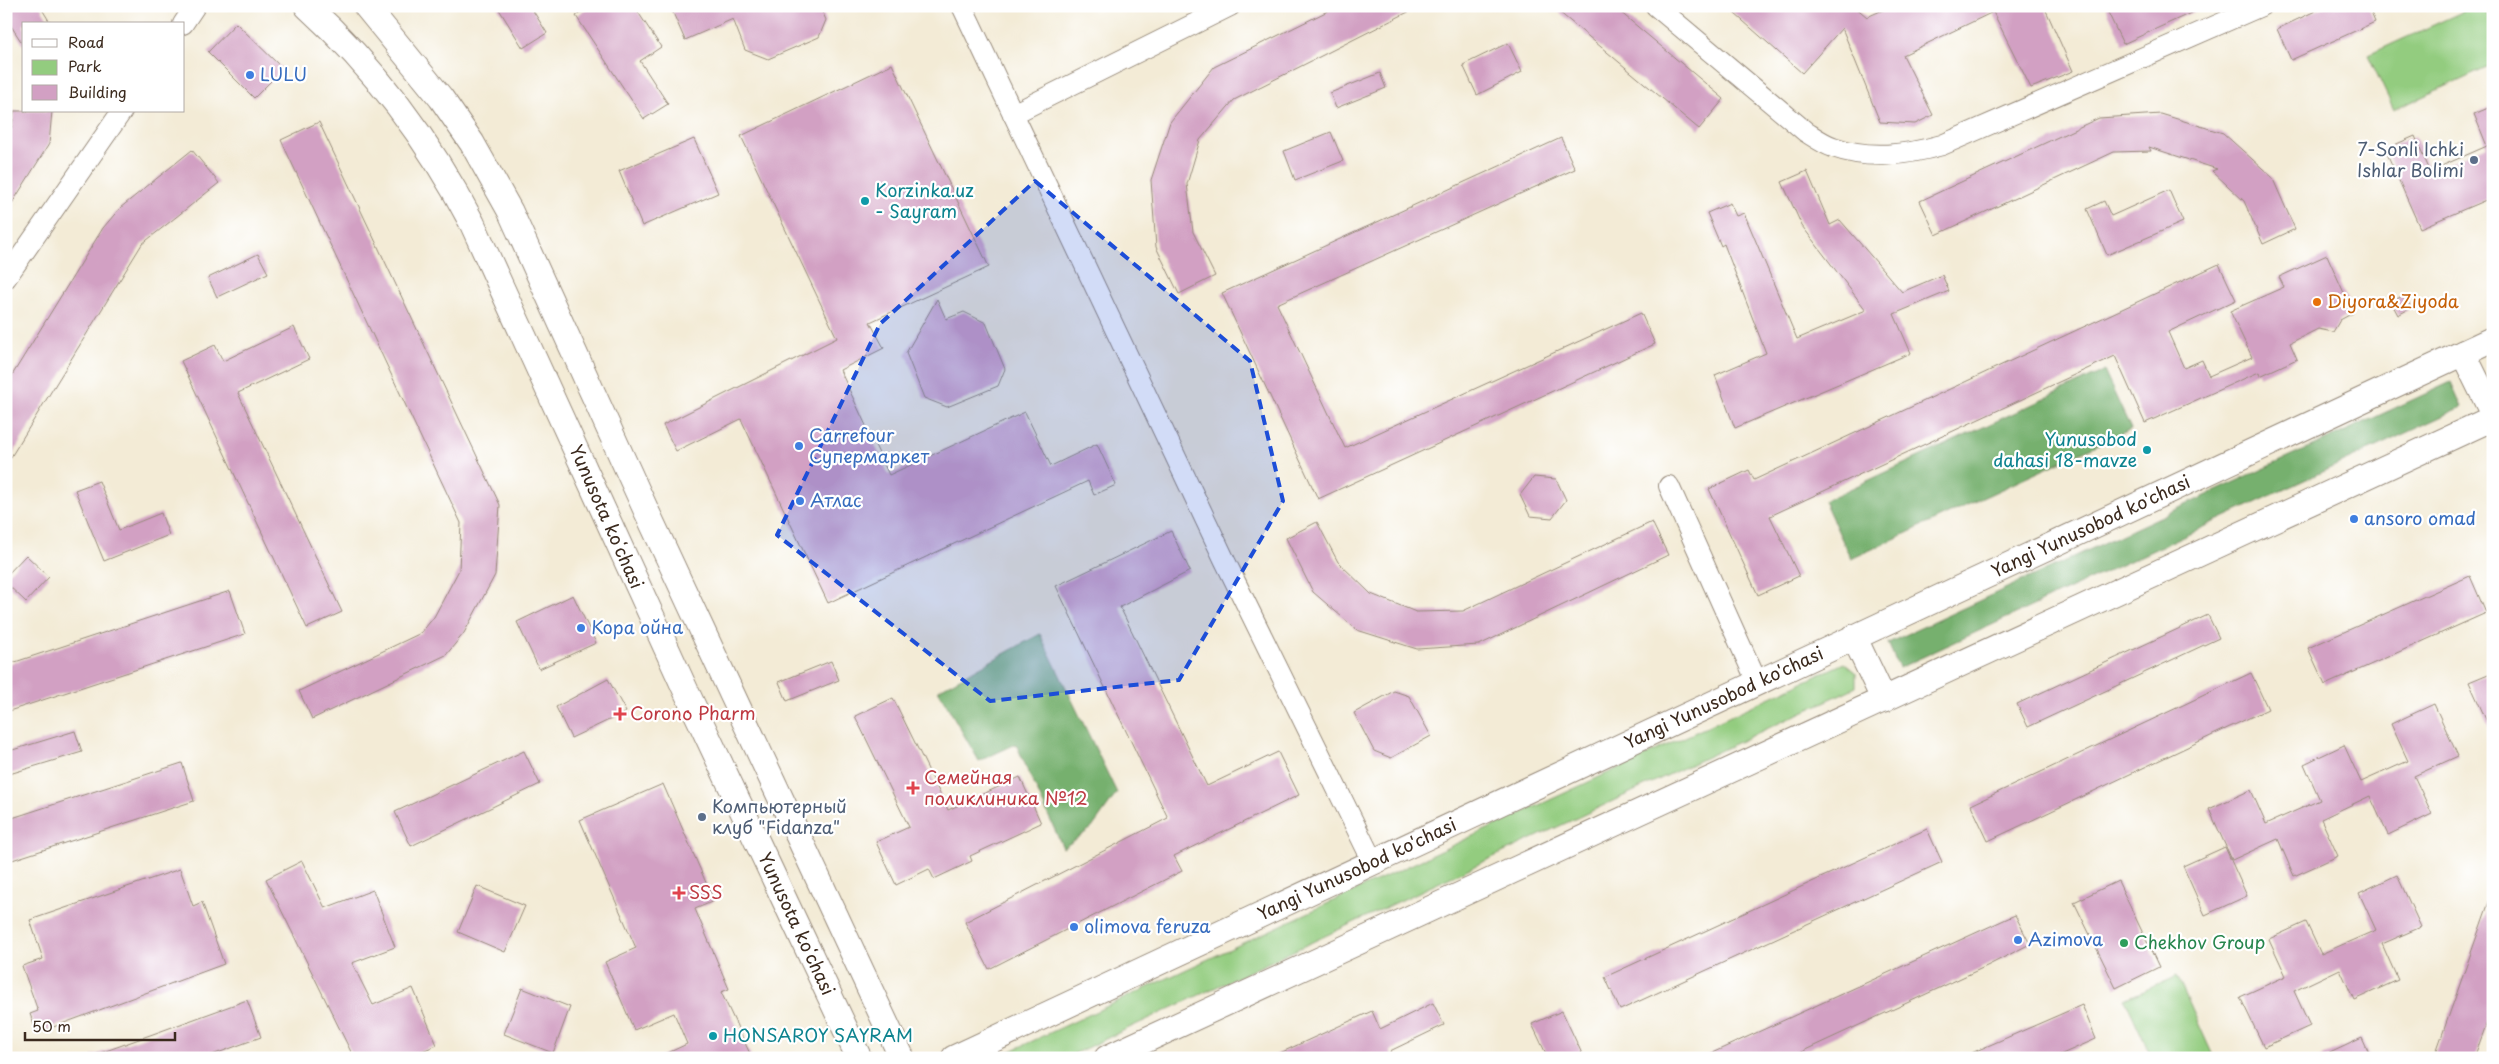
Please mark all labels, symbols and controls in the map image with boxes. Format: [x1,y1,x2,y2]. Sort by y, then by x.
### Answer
legend [22,22,185,112]
text: Road [68,30,104,53]
text: Park [68,54,102,77]
place label: LULU [260,60,307,87]
marker: LULU [244,69,256,81]
text: Building [68,80,127,103]
place label: 7-Sonli Ichki Ishlar Bolimi [2357,135,2464,183]
marker: 7-Sonli Ichki Ishlar Bolimi [2468,154,2480,166]
place label: Korzinka.uz - Sayram [875,176,974,224]
marker: Korzinka.uz - Sayram [859,195,871,207]
place label: Diyora&Ziyoda [2327,287,2459,314]
marker: Diyora&Ziyoda [2311,296,2323,308]
place label: Carrefour Супермаркет [809,421,929,469]
place label: Yunusobod dahasi 18-mavze [1993,425,2137,473]
street label: Yunusota koʻchasi [563,440,651,593]
marker: Carrefour Супермаркет [793,440,805,452]
marker: Yunusobod dahasi 18-mavze [2141,444,2153,456]
street label: Yangi Yunusobod ko'chasi [1986,467,2194,584]
place label: Атлас [810,486,861,513]
marker: Атлас [794,495,806,507]
place label: ansoro omad [2364,504,2476,531]
marker: ansoro omad [2348,513,2360,525]
place label: Кора ойна [591,613,684,640]
marker: Кора ойна [575,622,587,634]
street label: Yangi Yunusobod ko'chasi [1619,639,1827,755]
place label: Corono Pharm [630,699,756,726]
marker: Corono Pharm [614,708,626,720]
place label: Семейная поликлиника №12 [924,763,1088,811]
marker: Семейная поликлиника №12 [906,781,920,795]
place label: Компьютерный клуб "Fidanza" [712,792,847,840]
street label: Yangi Yunusobod ko'chasi [1253,810,1461,926]
marker: Компьютерный клуб "Fidanza" [696,811,708,823]
street label: Yunusota koʻchasi [752,847,842,999]
place label: SSS [689,878,722,905]
marker: SSS [673,887,685,899]
place label: olimova feruza [1084,912,1211,939]
marker: olimova feruza [1068,921,1080,933]
place label: Azimova [2028,925,2103,952]
place label: Chekhov Group [2134,928,2265,955]
marker: Azimova [2012,934,2024,946]
marker: Chekhov Group [2118,937,2130,949]
scale bar [25,1009,175,1041]
text: 50 m [32,1014,71,1037]
place label: HONSAROY SAYRAM [723,1021,913,1048]
marker: HONSAROY SAYRAM [707,1030,719,1042]

